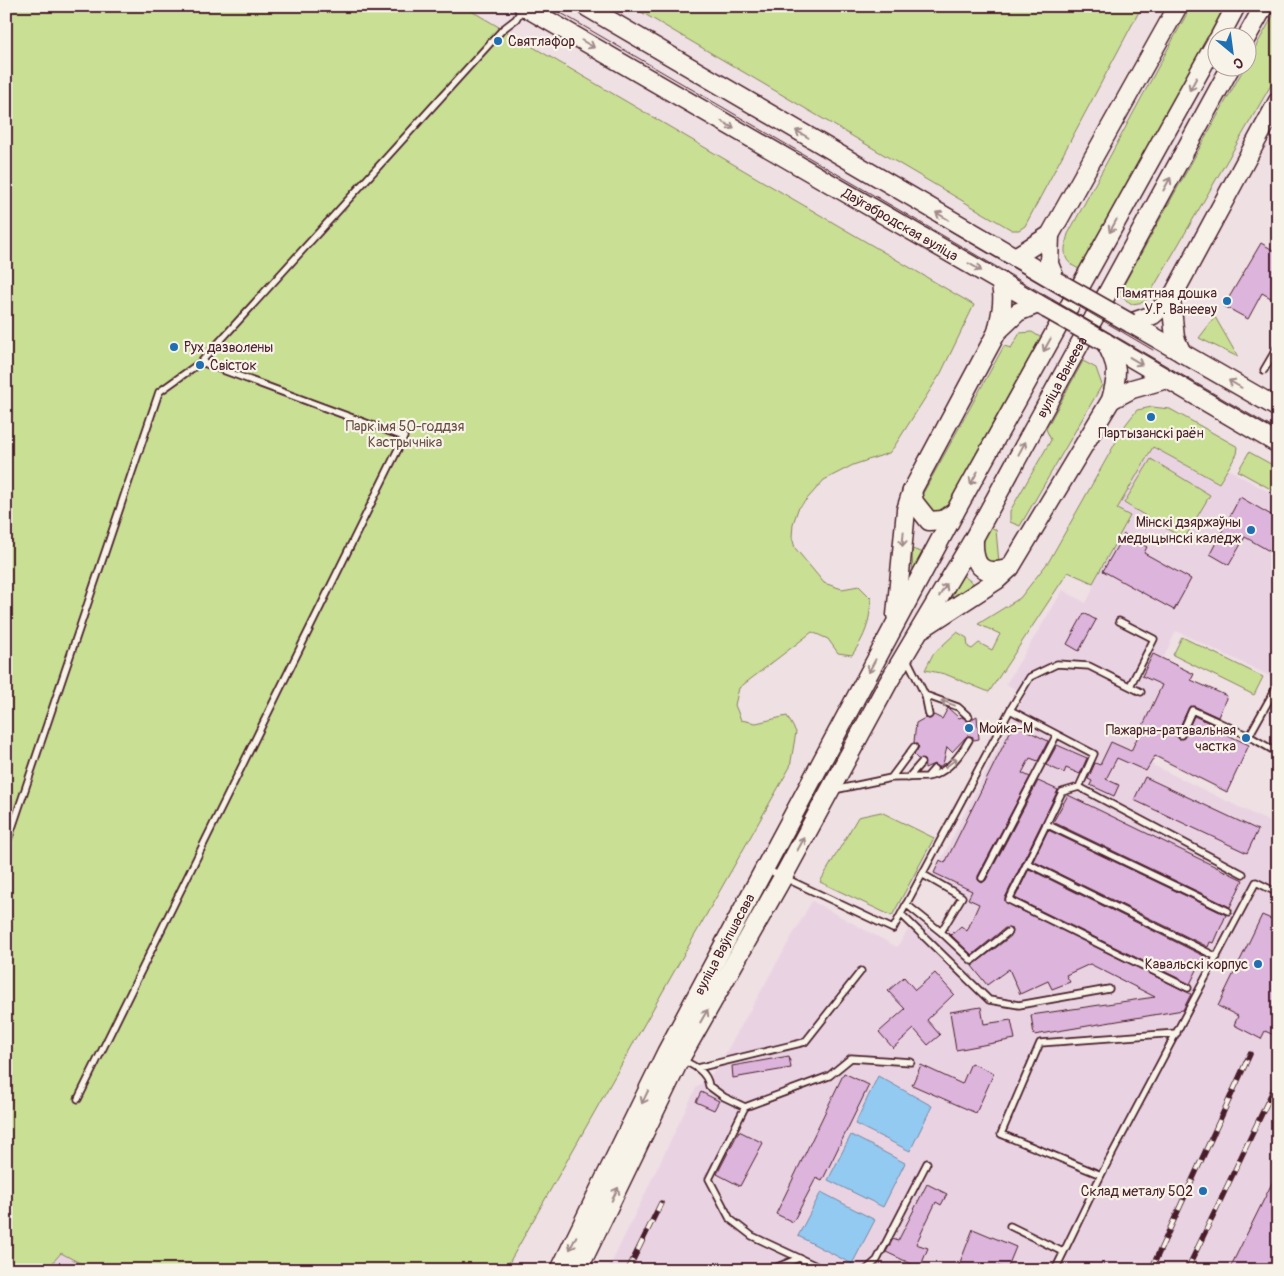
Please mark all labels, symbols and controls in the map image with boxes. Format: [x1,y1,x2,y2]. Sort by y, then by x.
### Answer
north arrow [1206,28,1256,78]
place label: Святлафор [508,33,575,50]
marker: Святлафор [492,35,504,47]
one-way arrow [580,39,594,49]
text: С [1230,53,1246,73]
one-way arrow [1187,77,1197,91]
one-way arrow [721,120,735,130]
one-way arrow [796,128,810,138]
one-way arrow [1162,177,1172,191]
street label: Даўгабродская вуліца [838,184,961,265]
one-way arrow [935,211,950,221]
one-way arrow [1108,219,1118,233]
one-way arrow [968,262,983,272]
place label: Памятная дошка У.Р. Ванееву [1117,285,1217,318]
marker: Памятная дошка У.Р. Ванееву [1221,295,1233,307]
street label: вуліца Ванеева [1033,334,1091,421]
one-way arrow [1042,337,1052,351]
place label: Рух дазволены [184,339,273,356]
marker: Рух дазволены [168,341,180,353]
one-way arrow [1129,356,1143,366]
place label: Свісток [210,357,257,374]
marker: Свісток [194,359,206,371]
one-way arrow [1228,379,1243,389]
marker: Партызанскі раён [1145,411,1157,423]
park label: Парк імя 50-годдзя Кастрычніка [346,418,464,451]
place label: Партызанскі раён [1098,425,1204,442]
one-way arrow [1018,441,1028,456]
one-way arrow [968,470,978,484]
place label: Мінскі дзяржаўны медыцынскі каледж [1117,514,1241,547]
marker: Мінскі дзяржаўны медыцынскі каледж [1245,524,1257,536]
one-way arrow [899,531,908,547]
one-way arrow [938,583,948,597]
one-way arrow [867,658,877,673]
one-way arrow [941,698,956,707]
place label: Мойка-М [979,720,1033,737]
marker: Мойка-М [963,722,975,734]
place label: Пажарна-ратавальная частка [1106,722,1236,755]
marker: Пажарна-ратавальная частка [1240,732,1252,744]
one-way arrow [944,757,957,768]
one-way arrow [797,837,806,852]
street label: вуліца Ваўпшасава [691,891,759,998]
place label: Кавальскі корпус [1145,956,1248,973]
marker: Кавальскі корпус [1252,958,1264,970]
one-way arrow [699,1009,709,1024]
one-way arrow [640,1089,649,1104]
place label: Склад металу 502 [1081,1183,1193,1200]
marker: Склад металу 502 [1197,1185,1209,1197]
one-way arrow [611,1187,620,1202]
one-way arrow [568,1235,578,1250]

